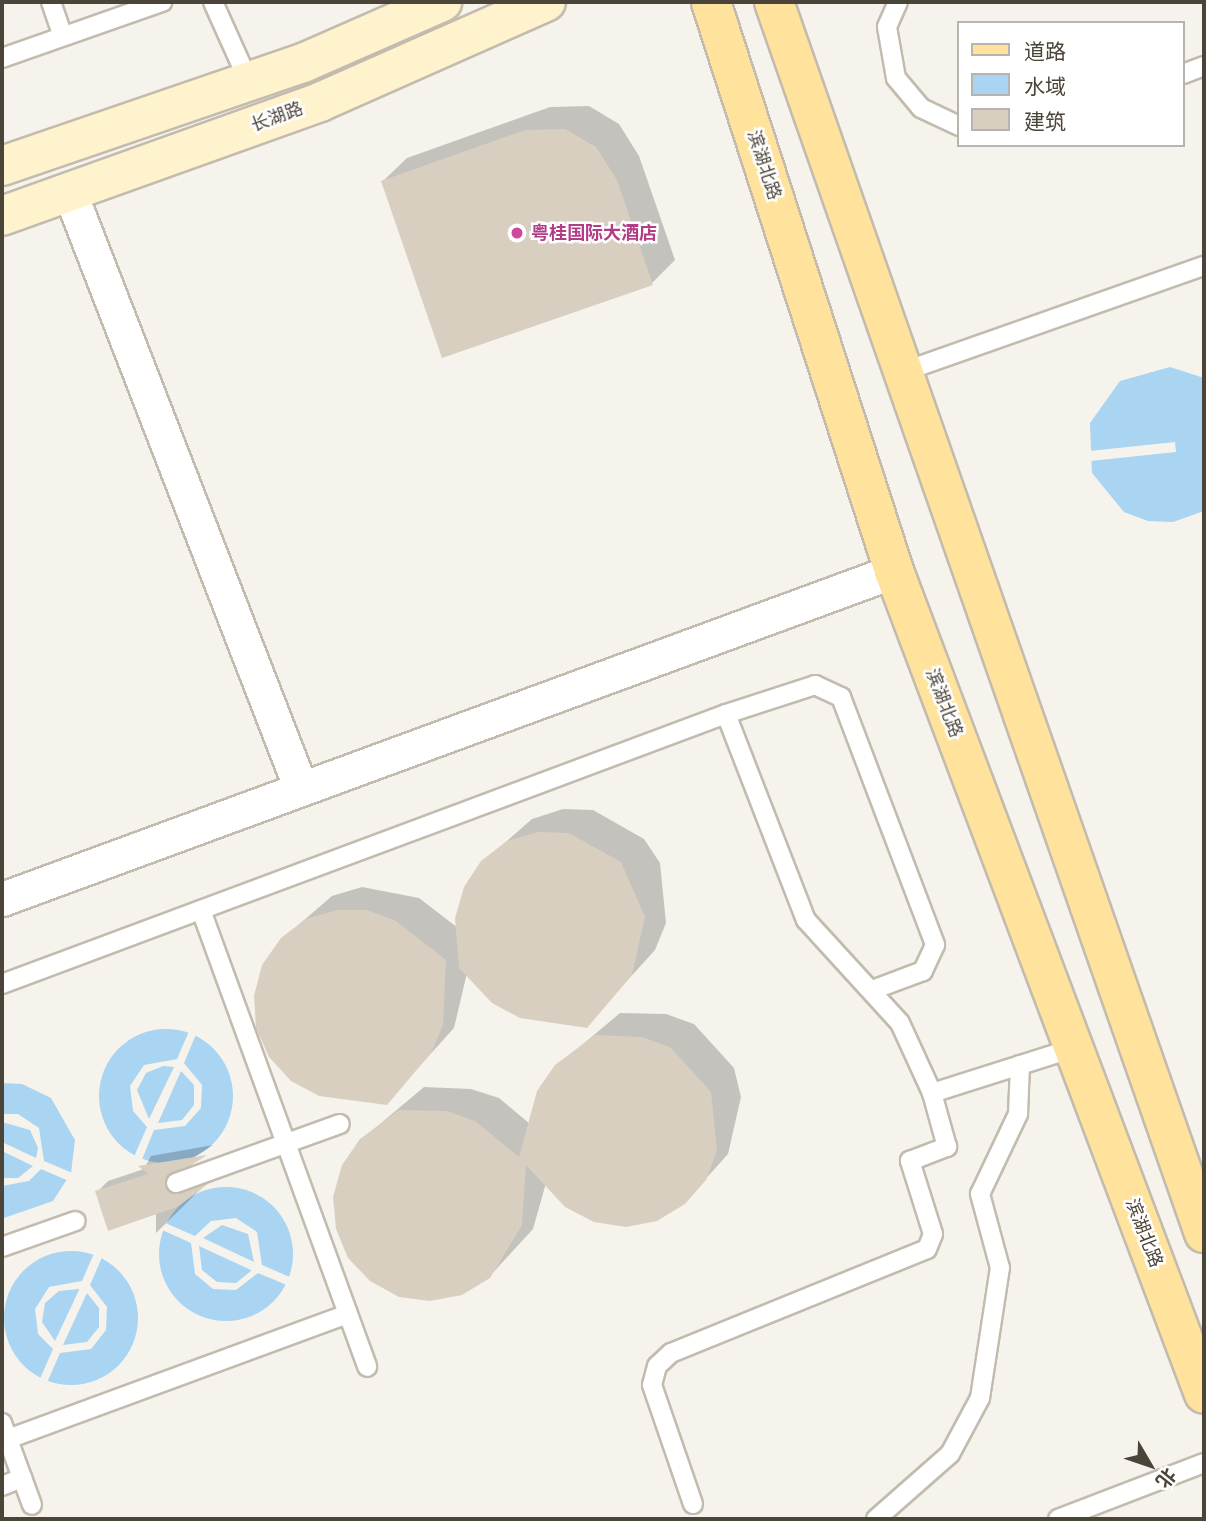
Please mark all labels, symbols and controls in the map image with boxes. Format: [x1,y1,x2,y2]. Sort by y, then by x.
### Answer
legend [958,21,1185,147]
text: 道路 [1024,38,1066,64]
text: 水域 [1024,73,1066,99]
street label: 长湖路 [248,98,306,136]
text: 建筑 [1024,108,1066,134]
street label: 滨湖北路 [743,127,785,203]
place label: 粤桂国际大酒店 [531,222,657,244]
marker: 粤桂国际大酒店 [509,225,525,241]
street label: 滨湖北路 [921,666,967,740]
street label: 滨湖北路 [1121,1196,1167,1270]
north arrow [1115,1430,1185,1500]
text: 北 [1151,1463,1182,1493]

